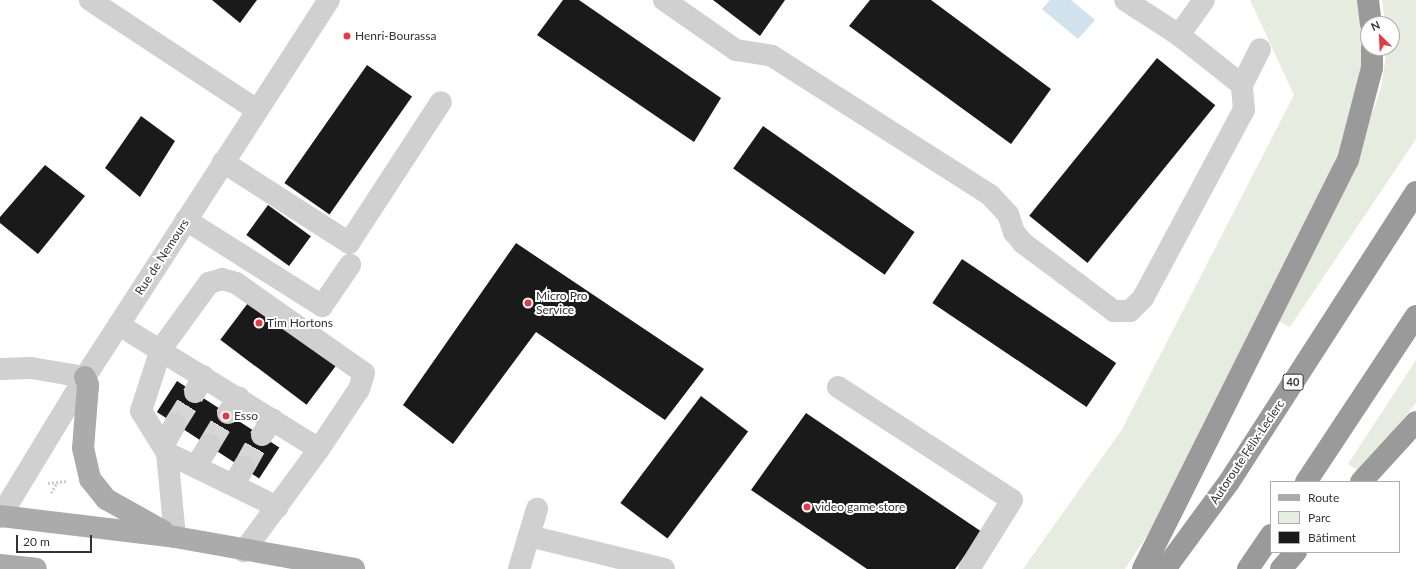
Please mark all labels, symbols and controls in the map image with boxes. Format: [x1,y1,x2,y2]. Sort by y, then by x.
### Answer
north arrow [1360,16,1400,56]
text: N [1369,18,1382,33]
place label: Henri-Bourassa [355,29,436,43]
marker: Henri-Bourassa [342,31,352,41]
street label: Rue de Nemours [132,216,192,298]
place label: Micro Pro Service [536,289,588,317]
marker: Micro Pro Service [523,298,533,308]
place label: Tim Hortons [267,316,333,330]
marker: Tim Hortons [254,318,264,328]
road number: 40 [1282,373,1304,391]
street label: Autoroute Félix-Leclerc [1207,397,1287,507]
place label: Esso [234,409,258,423]
marker: Esso [221,411,231,421]
legend [1270,481,1400,553]
text: Route [1308,490,1339,505]
place label: video game store [815,500,905,514]
marker: video game store [802,502,812,512]
text: Parc [1308,510,1331,525]
scale bar [18,527,94,553]
text: Bâtiment [1308,530,1356,545]
text: 20 m [23,534,50,549]

